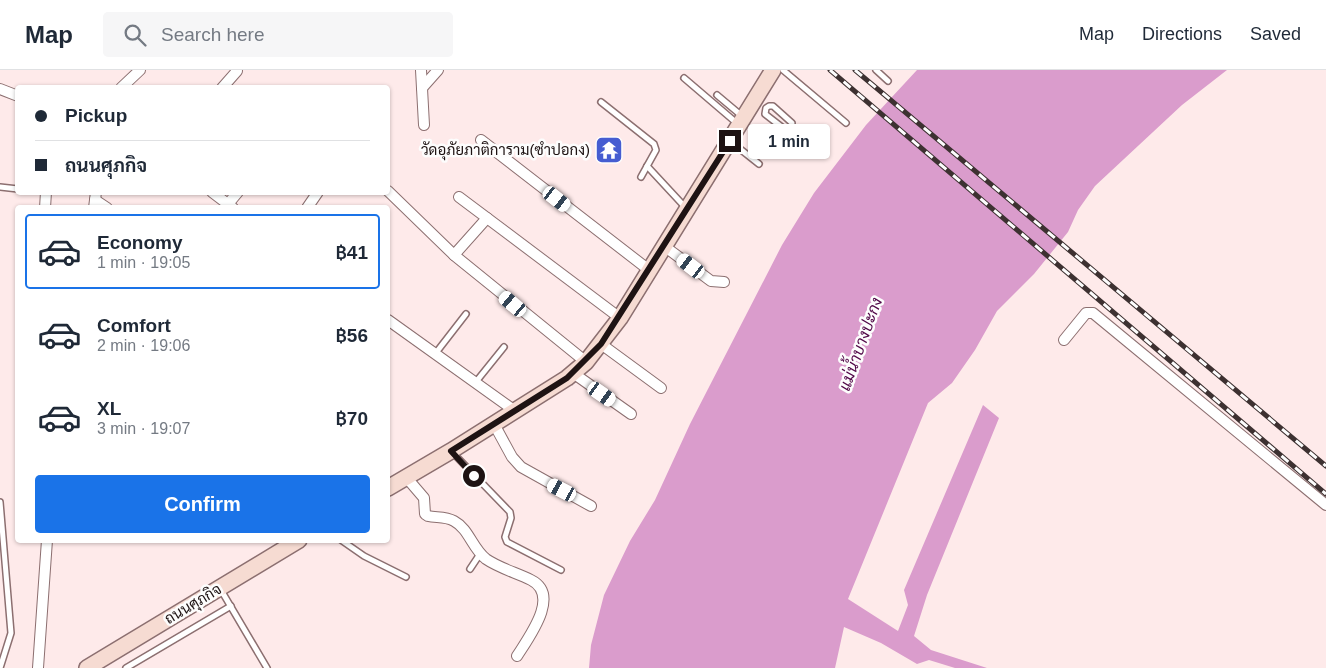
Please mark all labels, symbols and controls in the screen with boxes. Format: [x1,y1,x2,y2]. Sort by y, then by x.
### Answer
search box [103,12,453,57]
text: Map [25,21,73,48]
icon: search [121,21,149,49]
text: Search here [161,24,265,45]
text: Map [1079,24,1114,44]
text: Directions [1142,24,1222,44]
text: Saved [1250,24,1301,44]
text: Pickup [65,105,127,126]
callout: 1 min [748,124,830,158]
route end [719,130,741,152]
text: 1 min [768,133,810,150]
temple icon: วัดอุภัยภาติการาม(ซำปอกง) [594,135,624,165]
place label: วัดอุภัยภาติการาม(ซำปอกง) [421,141,590,161]
text: ถนนศุภกิจ [65,155,147,176]
car [540,184,573,214]
icon: car [37,229,82,274]
text: Economy [97,232,183,253]
text: ฿41 [335,242,368,263]
car [674,251,707,281]
text: 1 min · 19:05 [97,254,190,271]
car [496,289,529,319]
water label: แม่น้ำบางปะกง [830,293,885,393]
icon: car [37,312,82,357]
text: Comfort [97,315,171,336]
text: ฿56 [335,325,368,346]
text: 2 min · 19:06 [97,337,190,354]
car [585,379,618,409]
icon: car [37,395,82,440]
text: XL [97,398,121,419]
text: ฿70 [335,408,368,429]
text: 3 min · 19:07 [97,420,190,437]
route start [463,465,485,487]
button: Confirm [35,475,370,533]
car [545,476,578,504]
street label: ถนนศุภกิจ [161,580,226,630]

